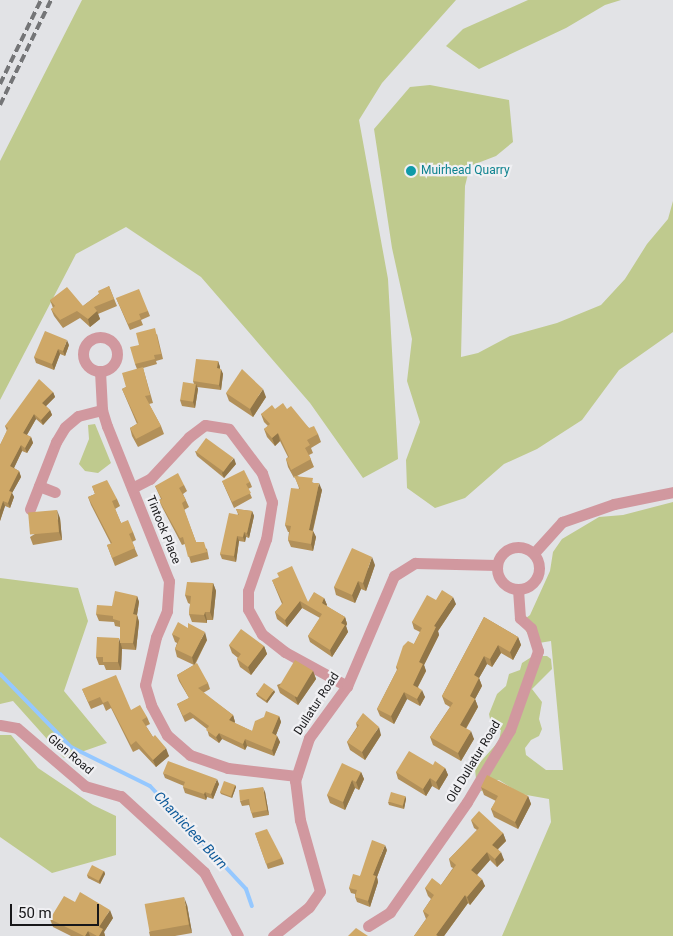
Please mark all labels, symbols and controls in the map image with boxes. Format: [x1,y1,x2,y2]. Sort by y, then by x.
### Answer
place label: Muirhead Quarry [421,164,510,178]
marker: Muirhead Quarry [405,165,417,177]
street label: Tintock Place [143,494,183,566]
street label: Dullatur Road [291,670,343,738]
street label: Old Dullatur Road [444,718,504,806]
street label: Glen Road [44,732,96,778]
water label: Chanticleer Burn [151,788,231,872]
scale bar [12,894,101,926]
text: 50 m [18,904,52,922]

